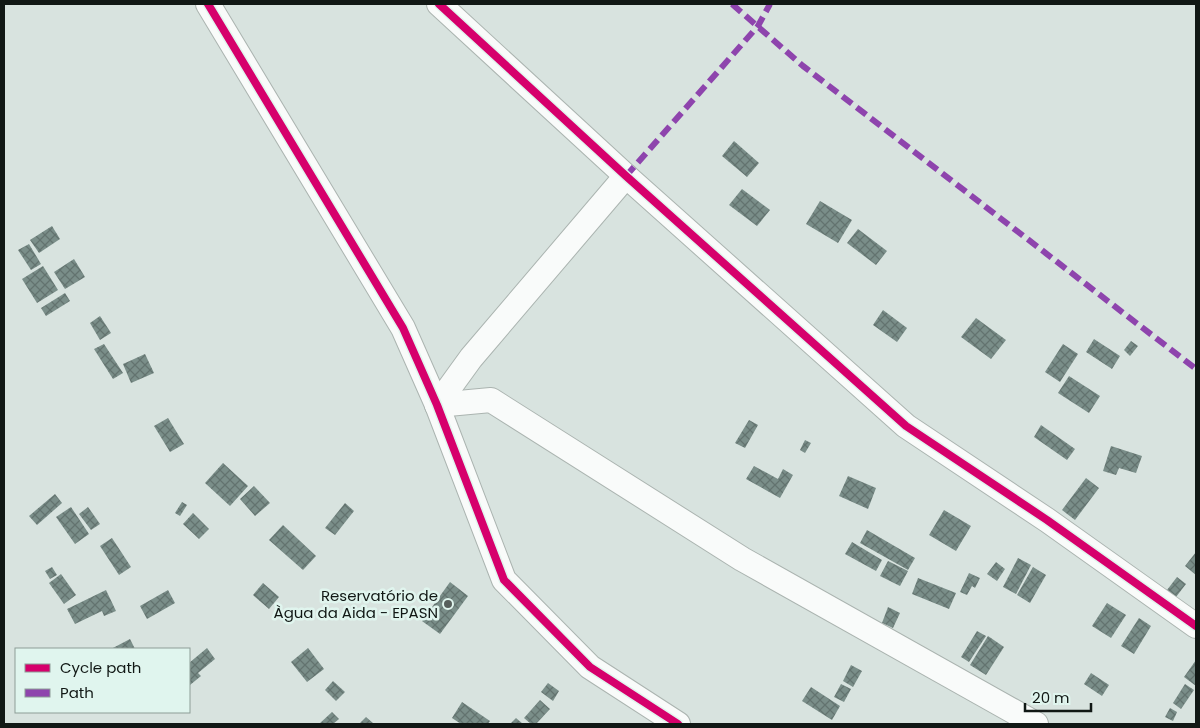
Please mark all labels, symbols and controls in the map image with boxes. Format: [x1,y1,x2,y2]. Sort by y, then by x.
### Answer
place label: Reservatório de Àgua da Aida - EPASN [274,585,438,623]
marker: Reservatório de Àgua da Aida - EPASN [442,598,454,610]
legend [15,648,190,713]
text: Cycle path [60,657,141,678]
scale bar [1025,680,1091,712]
text: Path [60,682,94,703]
text: 20 m [1032,687,1070,708]

